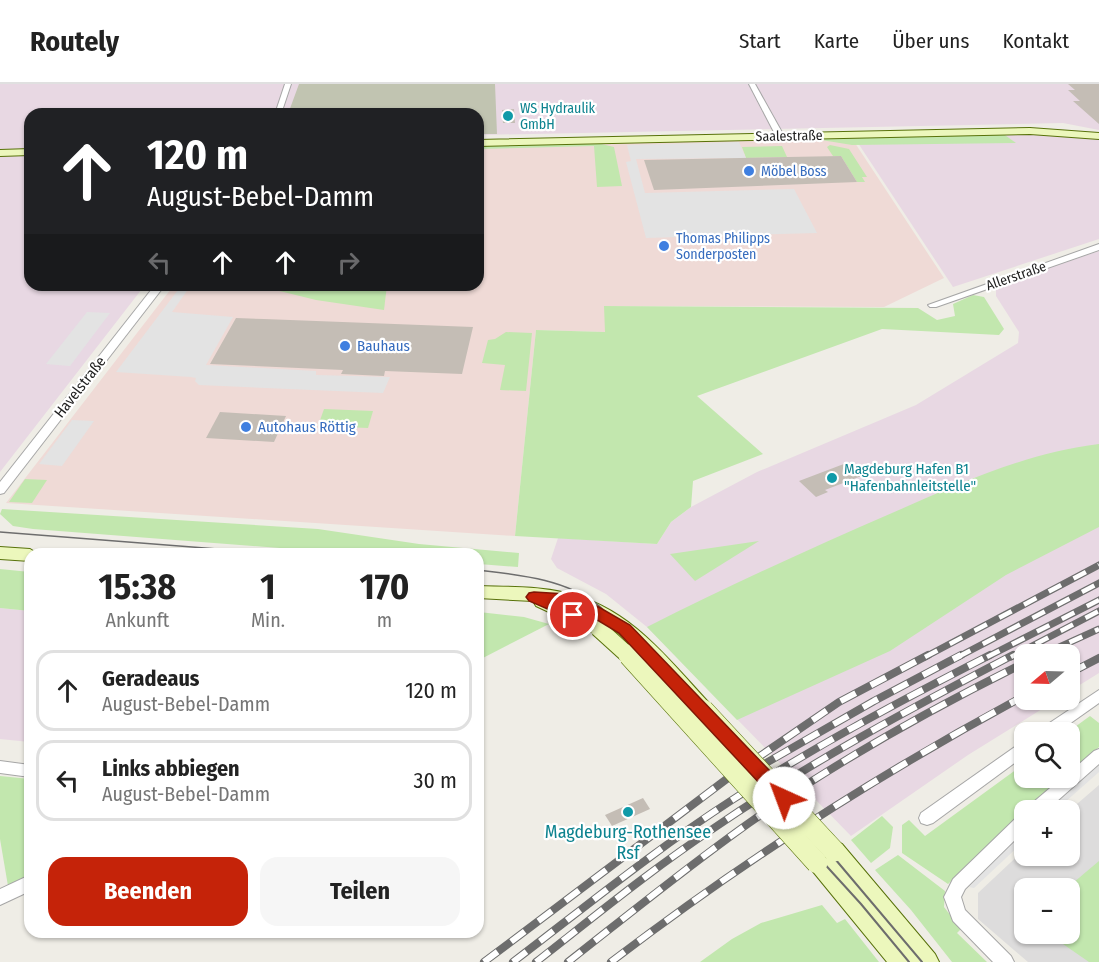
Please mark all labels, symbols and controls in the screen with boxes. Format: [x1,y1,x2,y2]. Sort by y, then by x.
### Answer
text: Routely [30,25,119,58]
text: Start [739,28,781,54]
text: Karte [814,28,859,54]
text: Über uns [892,28,969,54]
text: Kontakt [1002,28,1069,54]
place label: WS Hydraulik GmbH [520,100,596,133]
marker: WS Hydraulik GmbH [501,109,515,123]
street label: Saalestraße [755,127,823,145]
text: 120 m [147,130,248,180]
icon: ahead [48,132,126,210]
place label: Möbel Boss [761,163,827,180]
marker: Möbel Boss [742,164,756,178]
text: August-Bebel-Damm [147,181,374,213]
place label: Thomas Philipps Sonderposten [676,230,770,263]
marker: Thomas Philipps Sonderposten [657,239,671,253]
icon: left [143,246,176,279]
icon: ahead [206,246,239,279]
icon: ahead [269,246,302,279]
icon: right [332,246,365,279]
street label: Allerstraße [984,258,1048,294]
place label: Bauhaus [357,337,410,355]
marker: Bauhaus [338,339,352,353]
street label: Havelstraße [50,353,110,421]
place label: Autohaus Röttig [258,418,356,436]
marker: Autohaus Röttig [239,420,253,434]
place label: Magdeburg Hafen B1 "Hafenbahnleitstelle" [844,460,976,495]
marker: Magdeburg Hafen B1 "Hafenbahnleitstelle" [825,471,839,485]
text: 15:38 [99,565,176,609]
text: 1 [260,565,276,609]
text: 170 [360,565,409,609]
pin [547,589,598,640]
icon: arrive [556,598,589,631]
text: Ankunft [105,608,169,632]
text: Min. [251,608,285,632]
text: m [377,608,392,632]
north arrow [1014,644,1080,710]
map controls [1014,644,1080,944]
text: Geradeaus [102,665,199,692]
icon: ahead [51,674,84,707]
text: 120 m [405,677,457,704]
text: August-Bebel-Damm [102,692,270,716]
button: search [1014,722,1080,788]
text: Links abbiegen [102,755,240,782]
icon: left [51,764,84,797]
position arrow [752,766,816,830]
text: 30 m [414,767,457,794]
text: August-Bebel-Damm [102,782,270,806]
button: + [1014,800,1080,866]
marker: Magdeburg-Rothensee Rsf [621,805,635,819]
place label: Magdeburg-Rothensee Rsf [545,821,711,864]
button: Beenden [48,857,248,926]
button: Teilen [260,857,460,926]
button: − [1014,878,1080,944]

